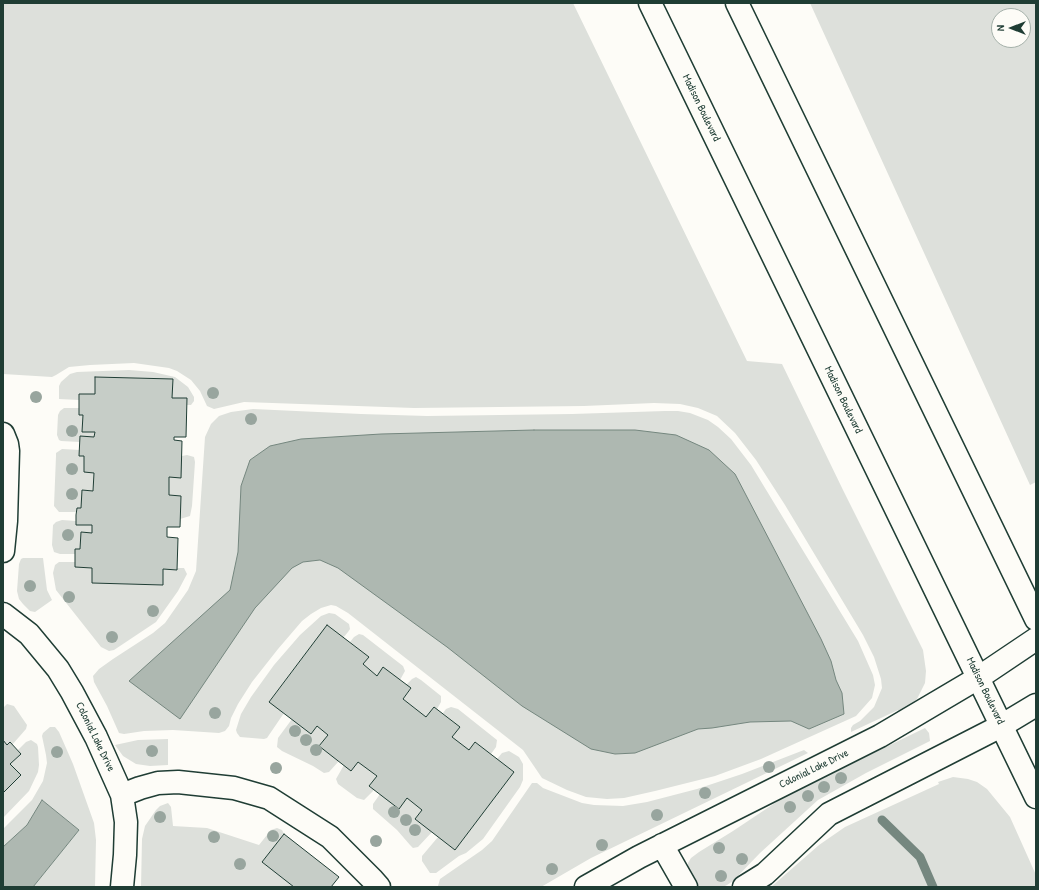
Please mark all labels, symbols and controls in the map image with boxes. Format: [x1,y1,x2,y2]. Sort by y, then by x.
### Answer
north arrow [991,8,1031,48]
text: N [993,25,1007,31]
street label: Madison Boulevard [679,72,723,144]
street label: Madison Boulevard [821,364,865,436]
street label: Madison Boulevard [963,655,1007,727]
street label: Colonial Lake Drive [72,700,118,774]
street label: Colonial Lake Drive [777,746,851,792]

